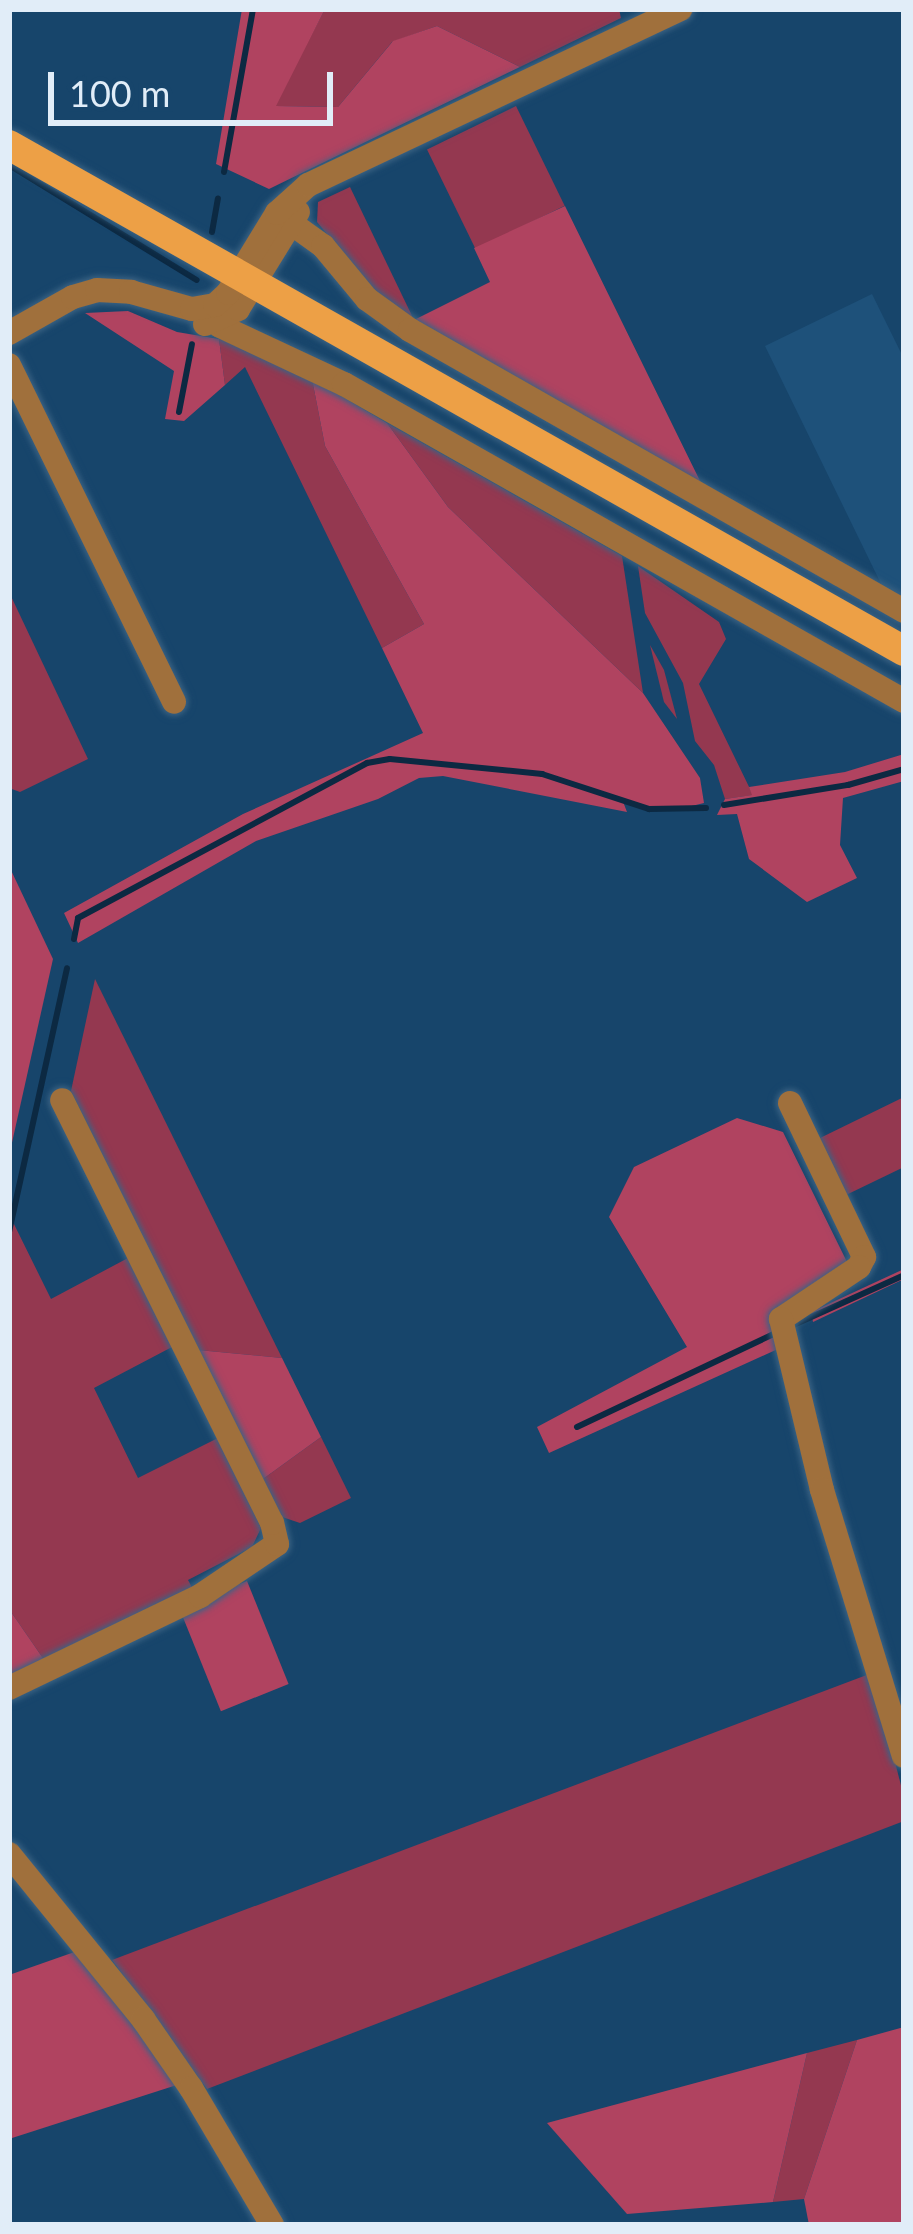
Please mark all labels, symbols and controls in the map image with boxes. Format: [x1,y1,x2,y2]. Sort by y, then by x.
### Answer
scale bar [54,48,339,122]
text: 100 m [69,71,170,115]

